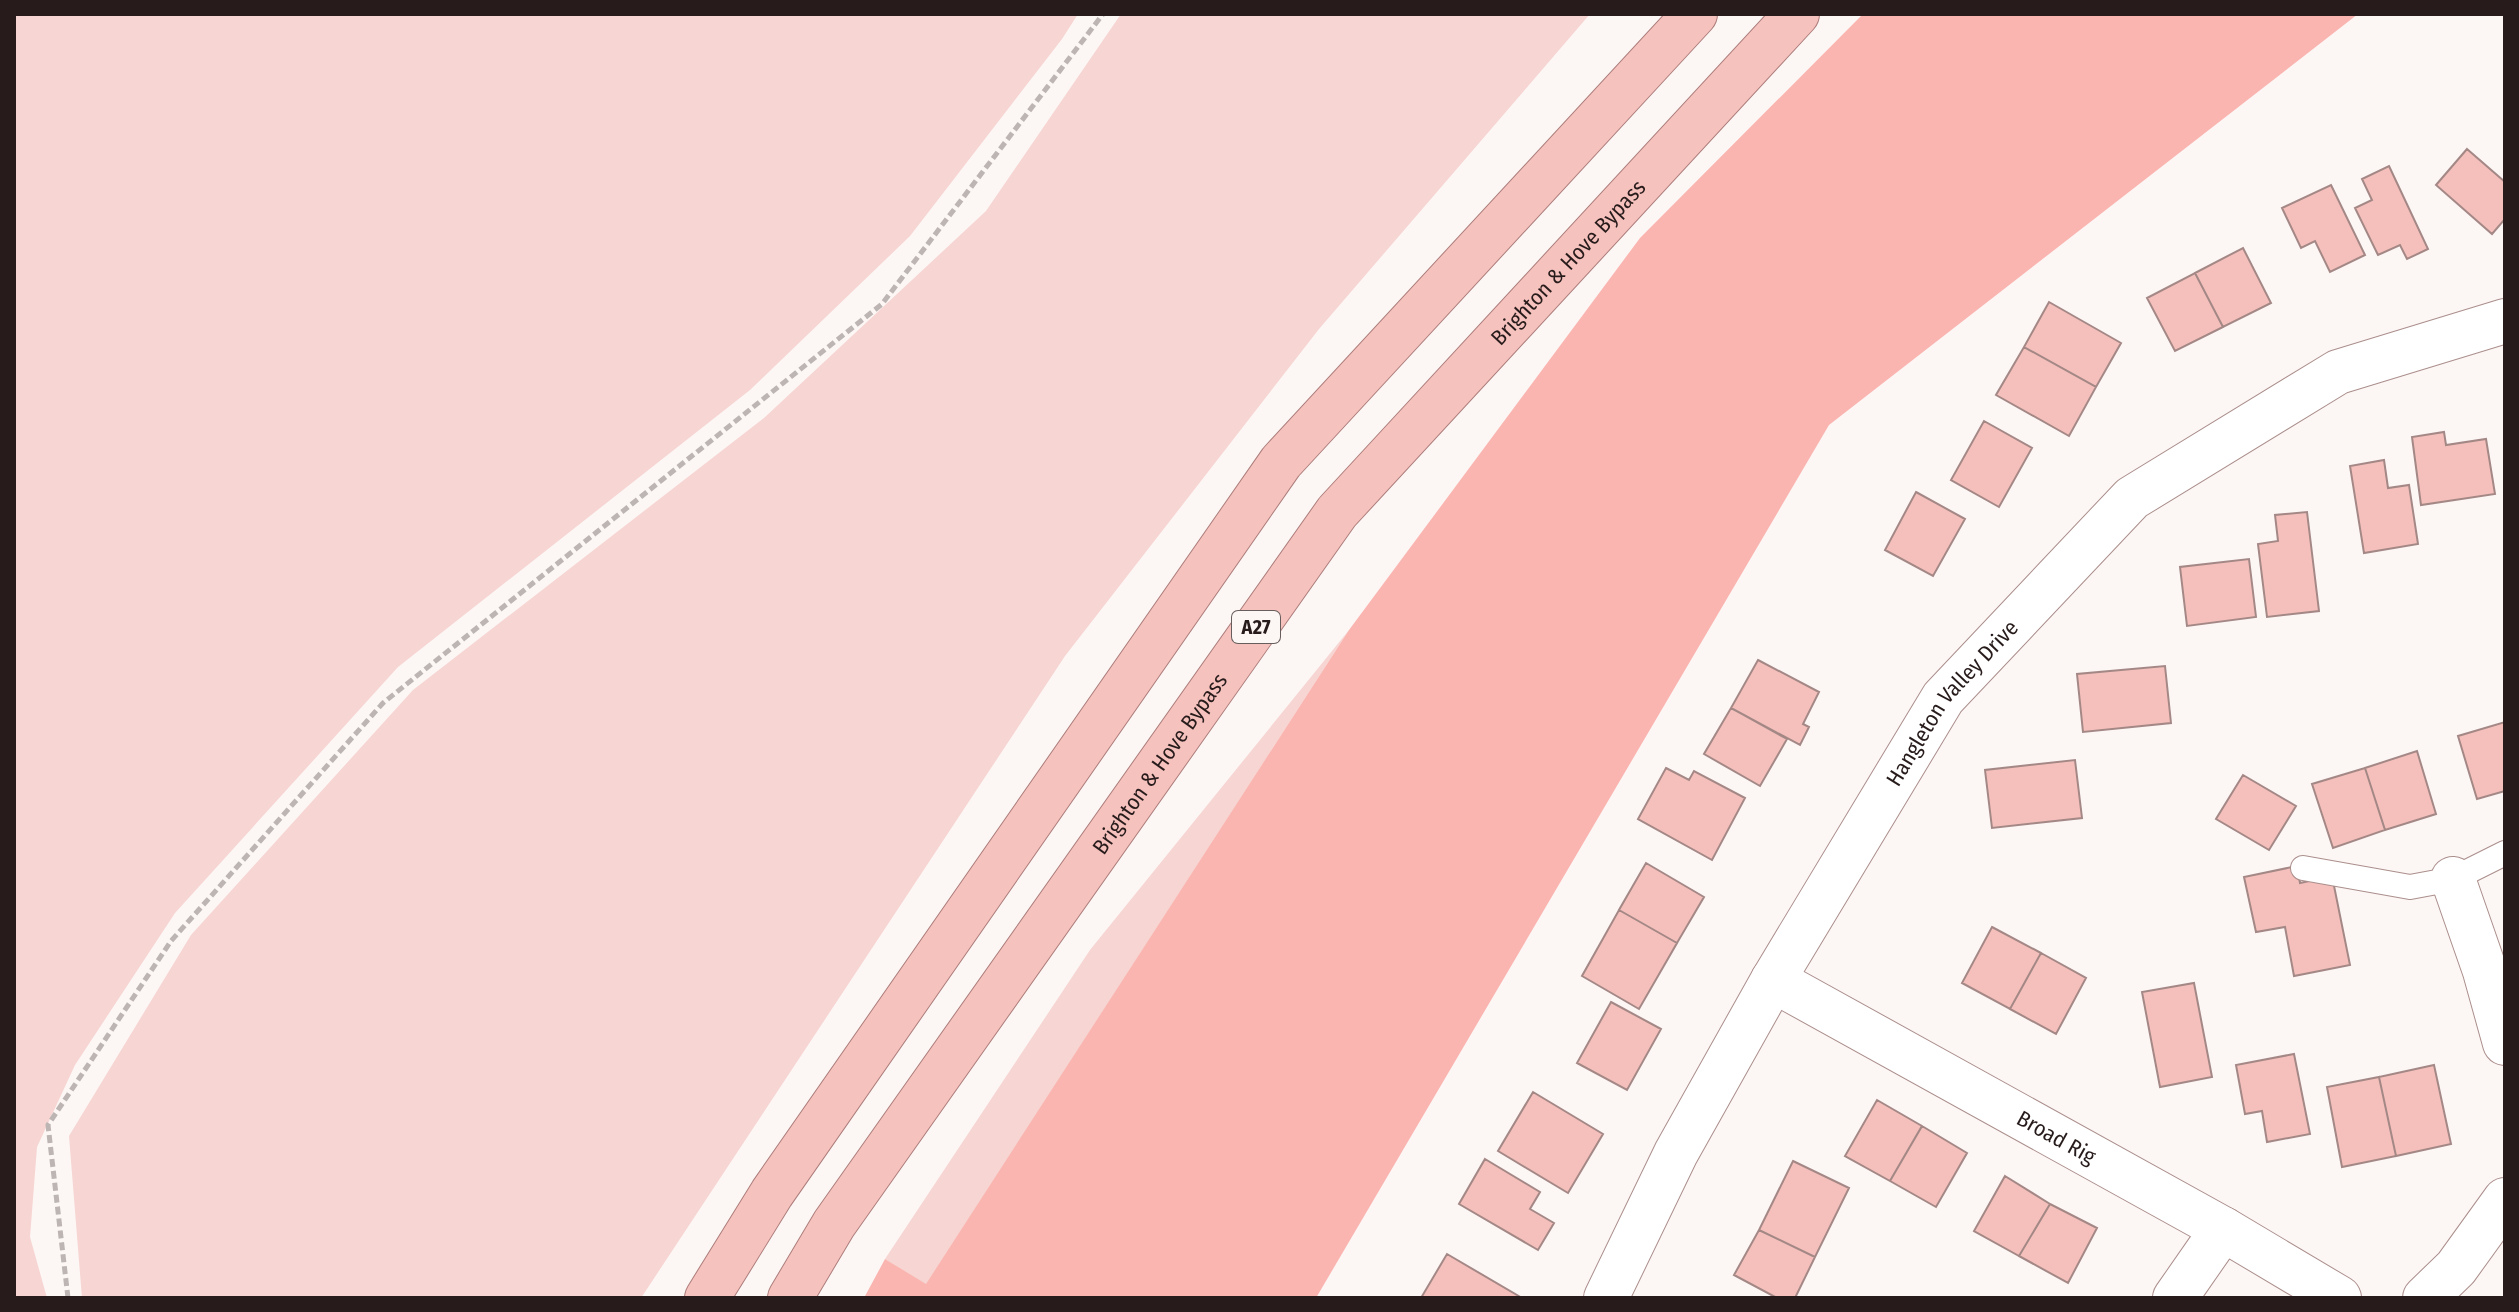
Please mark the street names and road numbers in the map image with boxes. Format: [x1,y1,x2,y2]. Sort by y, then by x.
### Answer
street label: Brighton & Hove Bypass [1485,174,1651,351]
road number: A27 [1232,611,1280,643]
street label: Hangleton Valley Drive [1880,614,2024,791]
street label: Brighton & Hove Bypass [1087,668,1233,860]
street label: Broad Rig [2012,1105,2101,1170]

